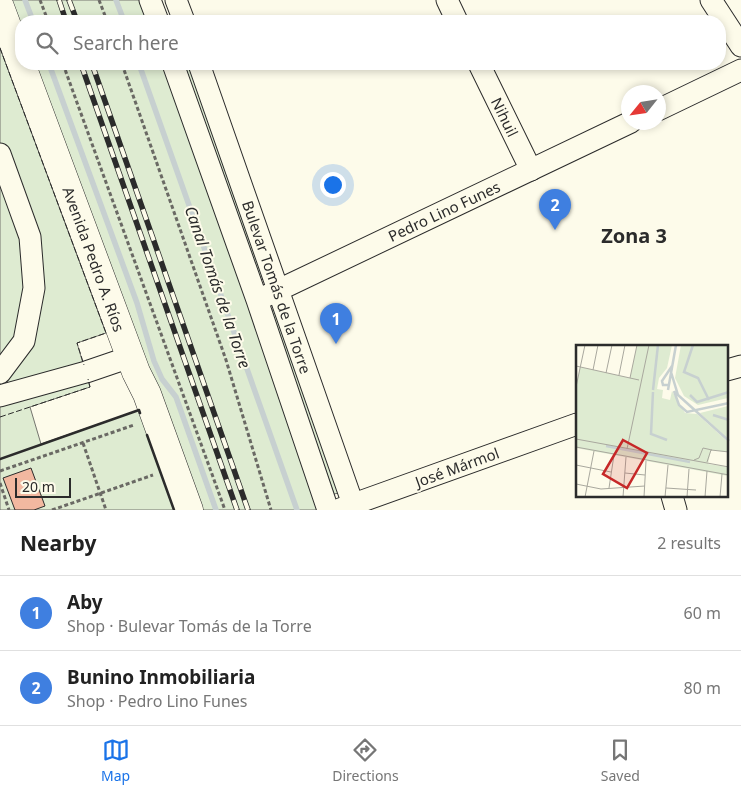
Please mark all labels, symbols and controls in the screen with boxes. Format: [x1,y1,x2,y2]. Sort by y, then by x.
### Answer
search box [15,15,726,70]
icon: search [33,29,61,57]
text: Search here [73,30,179,56]
north arrow [621,85,666,130]
street label: Nihuil [487,94,523,140]
your location [320,172,346,198]
street label: Pedro Lino Funes [385,176,503,246]
street label: Avenida Pedro A. Ríos [58,184,130,334]
pin: 2 [539,189,571,230]
street label: Bulevar Tomás de la Torre [238,198,316,376]
water label: Canal Tomás de la Torre [180,203,256,371]
district label: Zona 3 [601,222,667,249]
pin: 1 [320,303,352,344]
inset map [576,345,728,498]
street label: José Mármol [410,443,502,492]
scale bar [15,475,71,498]
text: 20 m [22,477,55,496]
text: Nearby [20,529,96,557]
text: 2 results [657,532,721,554]
text: Aby [67,589,103,615]
text: 1 [31,602,41,624]
text: 60 m [684,602,721,624]
text: Shop · Bulevar Tomás de la Torre [67,615,312,637]
text: Bunino Inmobiliaria [67,664,255,690]
text: 2 [31,677,41,699]
text: 80 m [684,677,721,699]
text: Shop · Pedro Lino Funes [67,690,247,712]
tab: Map [101,736,130,785]
tab: Directions [332,736,399,785]
tab: Saved [601,736,640,785]

